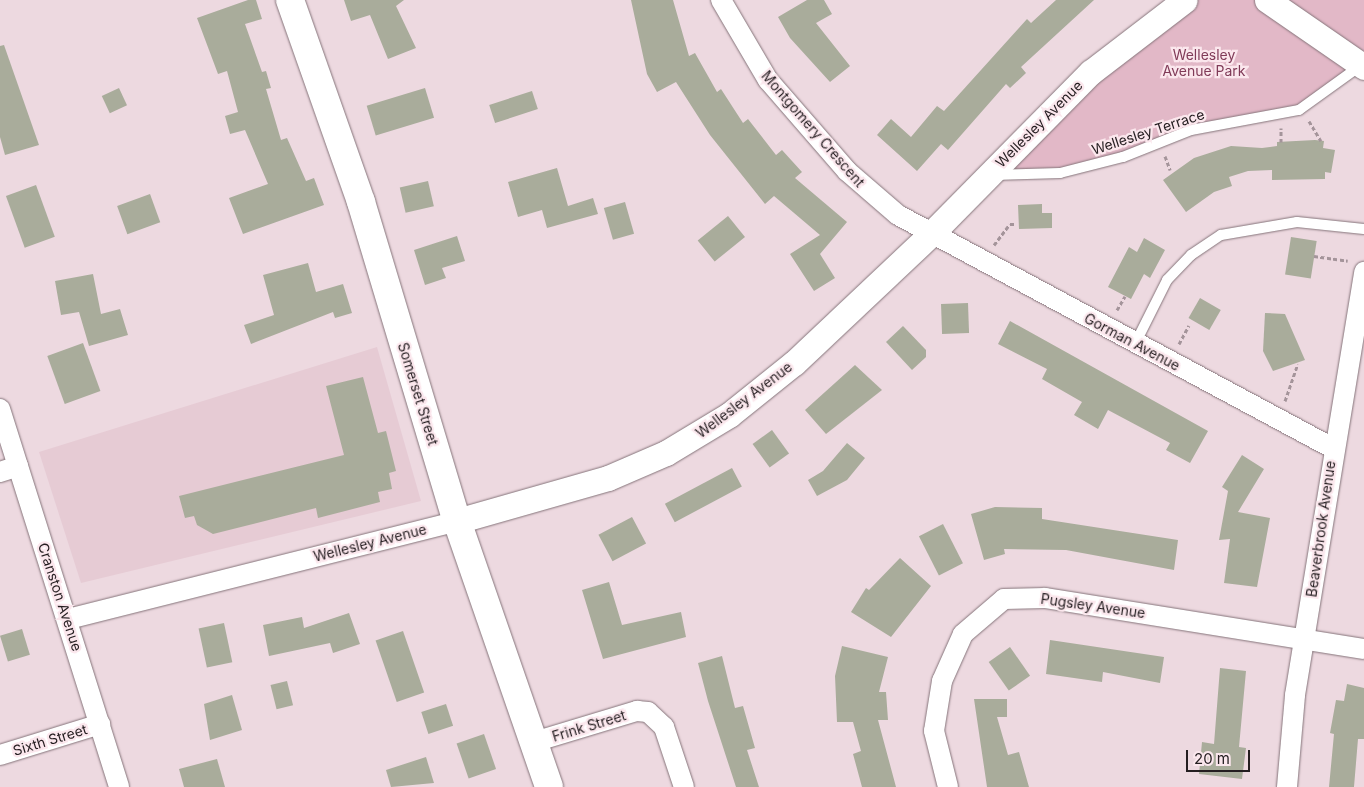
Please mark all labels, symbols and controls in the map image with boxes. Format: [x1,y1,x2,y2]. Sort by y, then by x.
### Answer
park label: Wellesley Avenue Park [1162,47,1246,80]
street label: Montgomery Crescent [758,68,868,190]
street label: Wellesley Avenue [992,77,1086,171]
street label: Wellesley Terrace [1090,106,1206,158]
street label: Gorman Avenue [1081,310,1183,374]
street label: Somerset Street [394,341,442,447]
street label: Wellesley Avenue [693,358,795,442]
street label: Beaverbrook Avenue [1303,460,1339,598]
street label: Wellesley Avenue [312,521,428,565]
street label: Cranston Avenue [35,541,85,653]
street label: Pugsley Avenue [1040,590,1146,622]
street label: Frink Street [550,707,628,745]
street label: Sixth Street [11,721,89,759]
scale bar [1189,740,1253,772]
text: 20 m [1194,749,1230,768]

